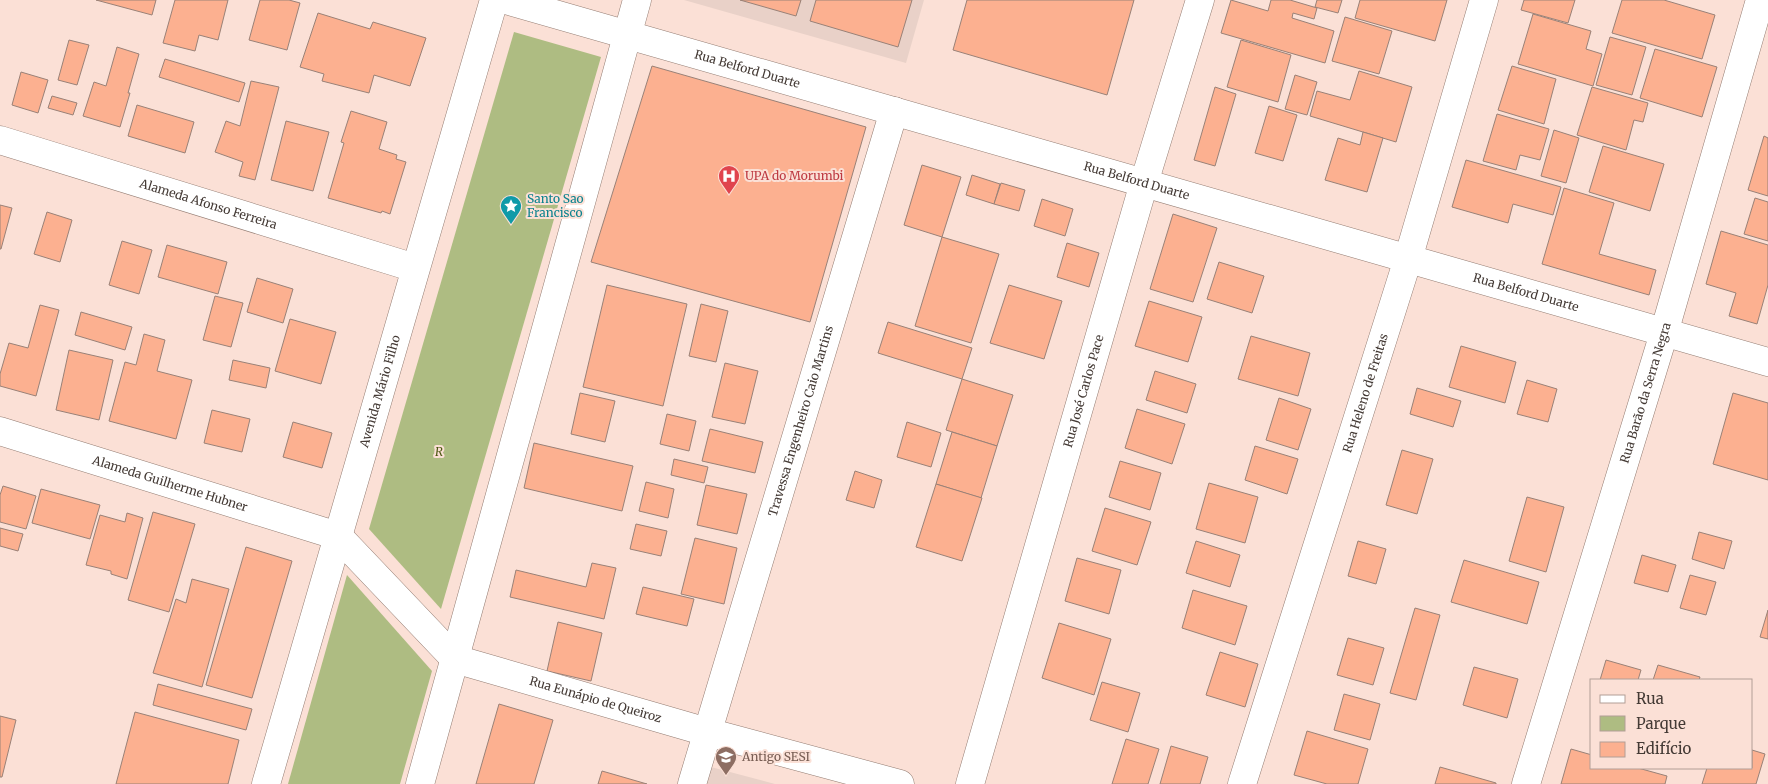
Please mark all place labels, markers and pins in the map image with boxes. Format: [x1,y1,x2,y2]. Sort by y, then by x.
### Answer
hospital icon: UPA do Morumbi [717,164,741,195]
place label: UPA do Morumbi [745,168,844,183]
place label: Santo Sao Francisco [527,191,584,220]
place icon: Santo Sao Francisco [499,194,523,225]
school or university icon: Antigo SESI [714,745,738,776]
place label: Antigo SESI [741,749,810,764]

